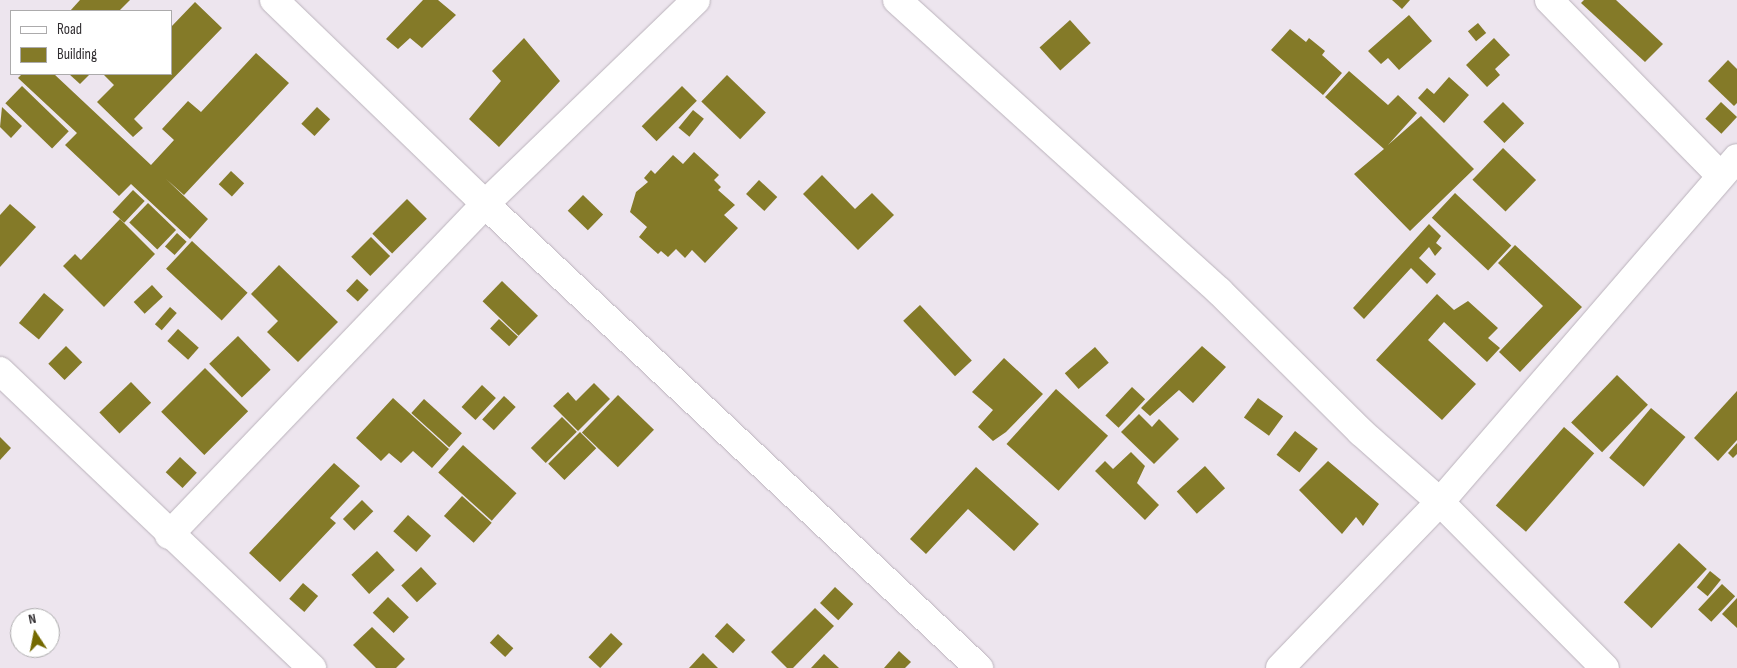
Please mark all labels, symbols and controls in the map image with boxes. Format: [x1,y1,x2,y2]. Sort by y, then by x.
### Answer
legend [10,10,172,75]
text: Road [57,20,82,39]
text: Building [57,45,97,64]
north arrow [10,608,60,658]
text: N [27,610,38,628]

